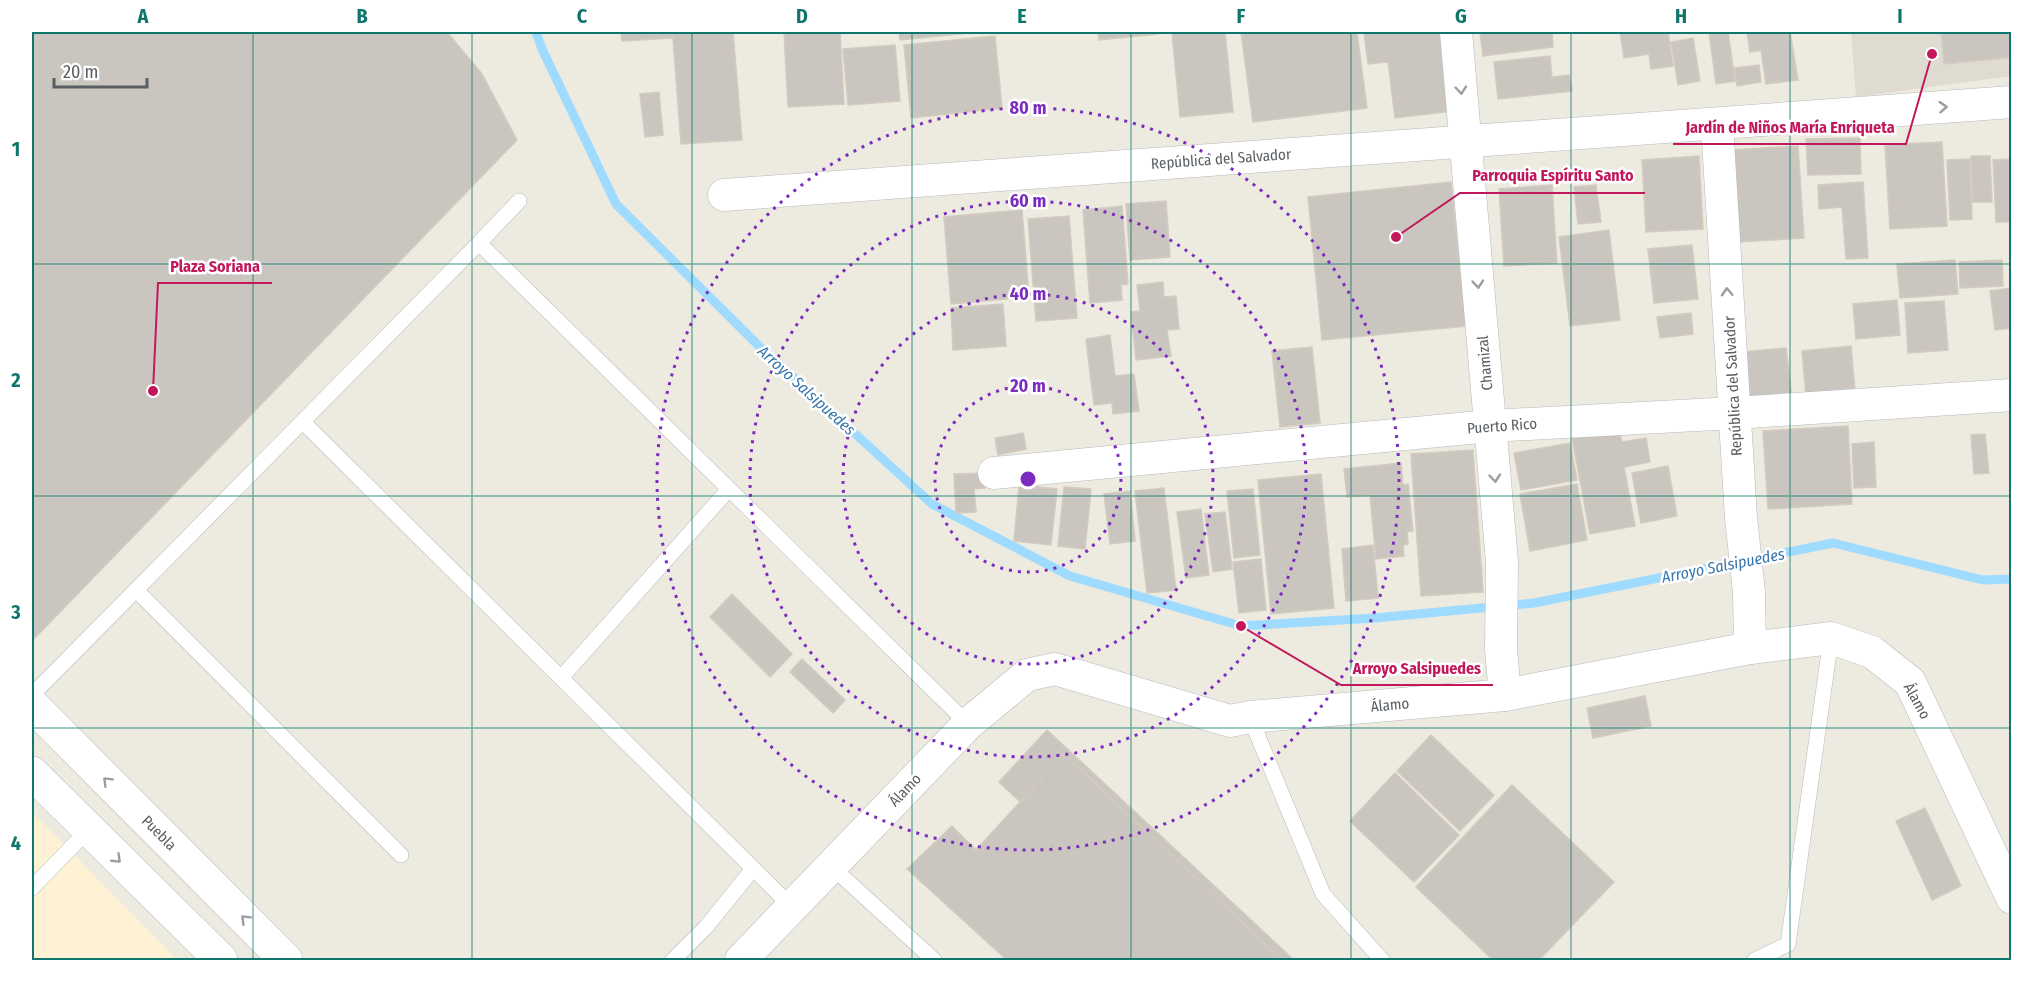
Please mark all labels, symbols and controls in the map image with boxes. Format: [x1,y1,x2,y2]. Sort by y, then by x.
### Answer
text: A [137,4,150,28]
text: B [356,4,368,28]
text: C [577,4,588,28]
text: D [796,4,808,28]
text: E [1017,4,1027,28]
text: F [1237,4,1246,28]
text: G [1455,4,1467,28]
text: H [1675,4,1687,28]
text: I [1897,4,1903,28]
scale bar [54,51,147,89]
text: 20 m [63,61,98,83]
one-way arrow [1454,85,1467,94]
text: 80 m [1010,97,1046,119]
one-way arrow [1938,101,1948,114]
callout: Jardín de Niños María Enriqueta [1673,110,1906,144]
text: Jardín de Niños María Enriqueta [1684,118,1895,137]
text: 1 [12,137,20,161]
street label: República del Salvador [1150,145,1292,173]
callout: Parroquia Espíritu Santo [1460,159,1645,193]
text: Parroquia Espíritu Santo [1472,166,1634,185]
text: 60 m [1010,190,1046,212]
callout: Plaza Soriana [158,249,272,283]
text: Plaza Soriana [170,257,260,276]
one-way arrow [1471,279,1484,289]
text: 40 m [1010,283,1046,305]
one-way arrow [1721,288,1734,297]
street label: República del Salvador [1720,315,1746,457]
street label: Chamizal [1474,335,1496,391]
water label: Arroyo Salsipuedes [753,341,859,439]
text: 2 [10,368,21,392]
text: 20 m [1009,375,1046,397]
street label: Puerto Rico [1466,415,1538,437]
centre of rings [1018,469,1038,489]
one-way arrow [1488,474,1501,483]
water label: Arroyo Salsipuedes [1659,544,1786,587]
text: 3 [10,600,21,624]
callout: Arroyo Salsipuedes [1341,651,1493,685]
text: Arroyo Salsipuedes [1352,659,1481,678]
street label: Álamo [1900,680,1934,722]
street label: Álamo [1370,694,1410,716]
street label: Álamo [885,770,925,810]
one-way arrow [103,777,114,787]
street label: Puebla [138,812,180,854]
text: 4 [11,831,21,855]
one-way arrow [111,852,121,863]
one-way arrow [241,915,251,926]

